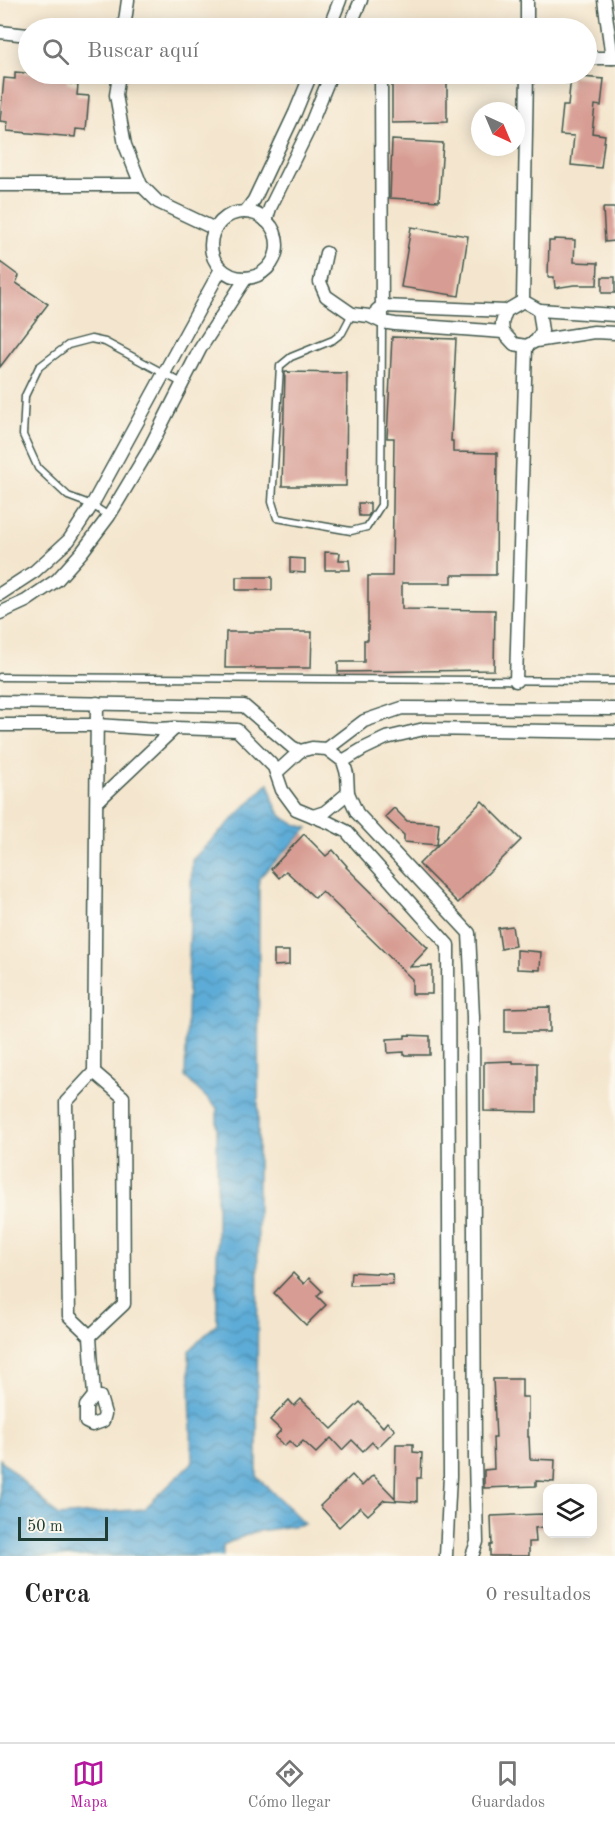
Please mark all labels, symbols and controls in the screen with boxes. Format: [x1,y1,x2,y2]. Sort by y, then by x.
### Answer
search box [18,18,597,84]
icon: search [39,35,72,68]
text: Buscar aquí [87,40,199,62]
north arrow [471,102,525,156]
map controls [543,1484,597,1538]
button: layers [543,1484,597,1538]
scale bar [18,1514,108,1542]
text: 50 m [27,1519,63,1535]
text: Cerca [24,1582,90,1608]
text: 0 resultados [486,1585,591,1605]
tab: Mapa [70,1757,108,1813]
tab: Cómo llegar [248,1757,331,1813]
tab: Guardados [471,1757,545,1813]

